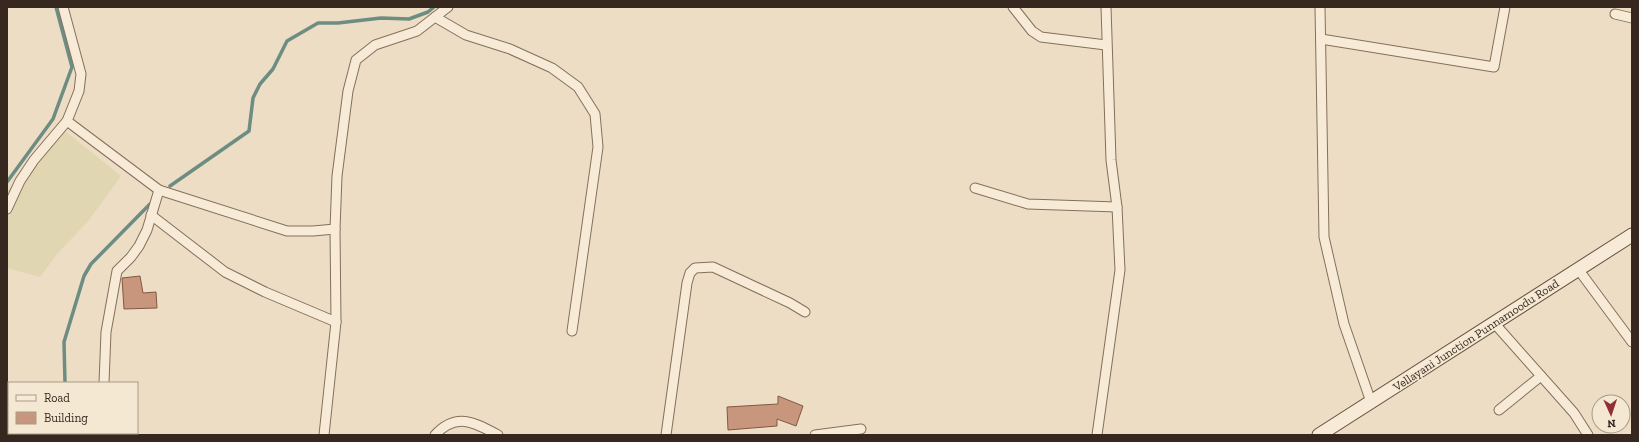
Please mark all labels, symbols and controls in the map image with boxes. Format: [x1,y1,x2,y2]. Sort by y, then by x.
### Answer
street label: Vellayani Junction Punnamoodu Road [1390,276,1562,394]
legend [8,382,138,434]
text: Road [44,391,70,405]
north arrow [1591,394,1631,434]
text: Building [44,411,88,425]
text: N [1606,417,1616,430]

